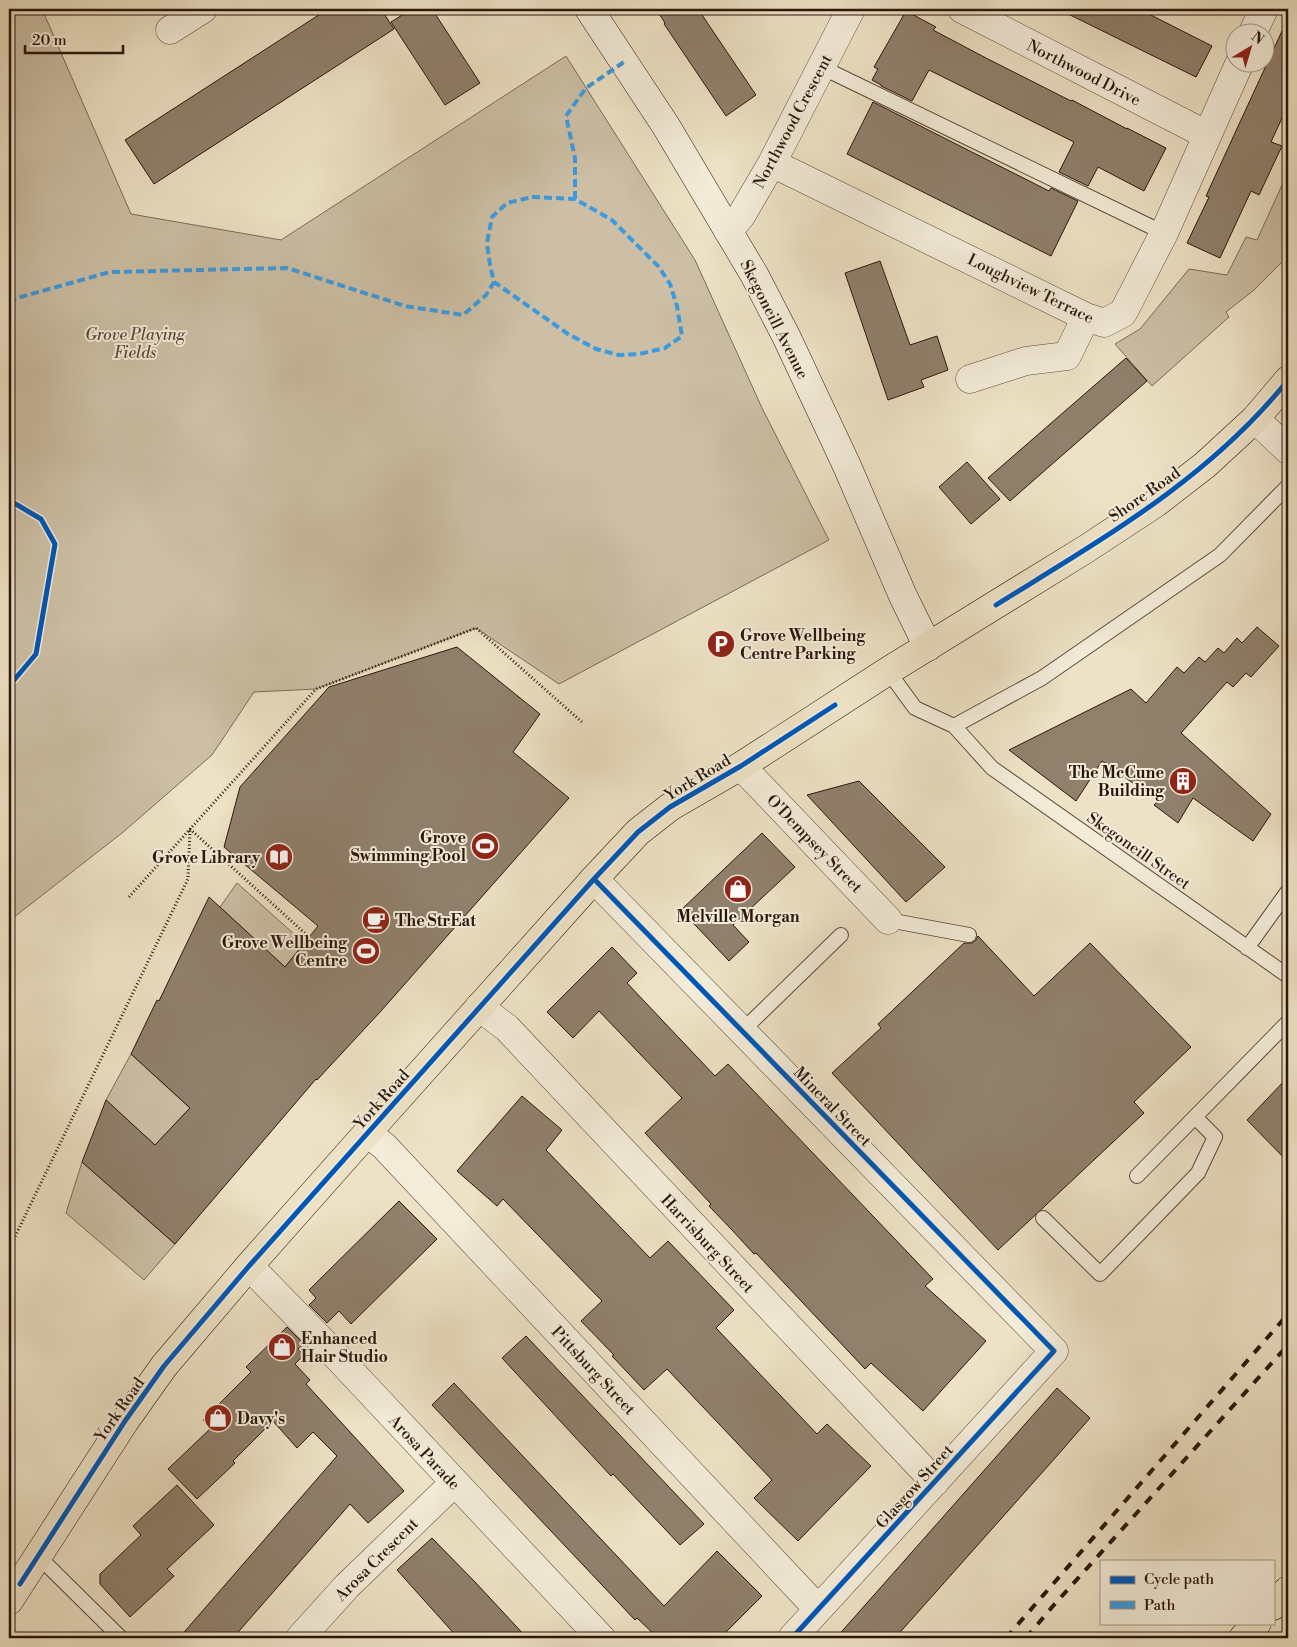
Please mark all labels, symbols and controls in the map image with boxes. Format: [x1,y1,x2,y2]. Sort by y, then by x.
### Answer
scale bar [25,22,122,54]
north arrow [1224,22,1274,72]
text: N [1247,28,1267,49]
text: 20 m [32,31,67,50]
street label: Northwood Drive [1023,36,1144,110]
street label: Northwood Crescent [749,51,837,192]
street label: Loughview Terrace [964,250,1097,328]
street label: Skegoneill Avenue [735,256,813,382]
park label: Grove Playing Fields [85,325,186,363]
street label: Shore Road [1105,463,1184,527]
place label: Grove Wellbeing Centre Parking [740,626,866,664]
parking icon: Grove Wellbeing Centre Parking [706,629,736,659]
street label: York Road [660,750,734,806]
place label: The McCune Building [1069,763,1165,801]
building icon: The McCune Building [1168,766,1198,796]
street label: O'Dempsey Street [762,790,867,897]
street label: Skegoneill Street [1083,808,1194,894]
place label: Grove Swimming Pool [351,828,467,866]
sports icon: Grove Swimming Pool [470,831,500,861]
library icon: Grove Library [264,842,294,872]
place label: Grove Library [152,848,261,868]
shop icon: Melville Morgan [723,874,753,904]
cafe icon: The StrEat [361,905,391,935]
place label: Melville Morgan [676,907,800,927]
place label: The StrEat [395,911,476,931]
place label: Grove Wellbeing Centre [222,933,348,971]
sports icon: Grove Wellbeing Centre [351,936,381,966]
street label: Mineral Street [789,1063,876,1151]
street label: York Road [349,1066,414,1135]
street label: Harrisburg Street [656,1190,758,1297]
street label: Pittsburg Street [547,1322,640,1420]
place label: Enhanced Hair Studio [301,1329,388,1367]
shop icon: Enhanced Hair Studio [267,1332,297,1362]
street label: York Road [90,1374,149,1446]
shop icon: Davy's [203,1403,233,1433]
place label: Davy's [237,1409,285,1429]
street label: Arosa Parade [384,1410,464,1494]
street label: Glasgow Street [872,1440,958,1533]
street label: Arosa Crescent [330,1514,423,1606]
legend [1100,1560,1274,1624]
text: Cycle path [1144,1570,1214,1589]
text: Path [1144,1596,1176,1615]

